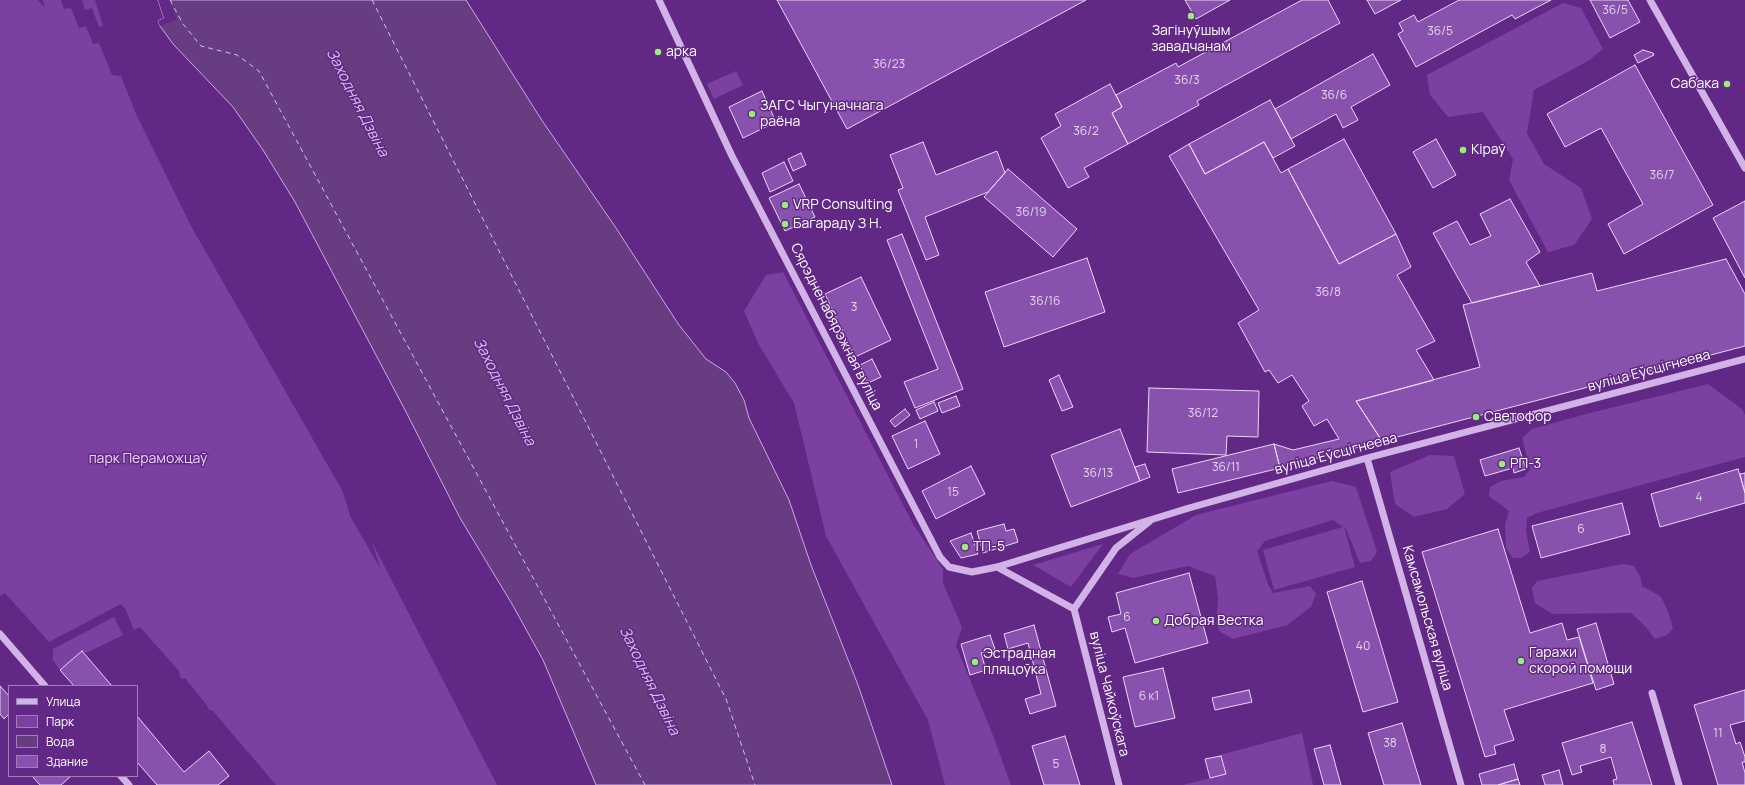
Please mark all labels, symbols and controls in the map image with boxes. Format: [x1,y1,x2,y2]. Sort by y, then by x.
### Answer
house number: 36/5 [1602,4,1628,18]
marker: Загінуўшым завадчанам [1186,11,1196,21]
place label: Загінуўшым завадчанам [1151,23,1231,56]
house number: 36/5 [1427,25,1453,39]
place label: арка [666,44,697,60]
water label: Заходняя Дзвіна [322,46,392,160]
marker: арка [653,47,663,57]
house number: 36/23 [873,58,905,72]
house number: 36/3 [1174,74,1200,88]
place label: Сабака [1671,76,1719,92]
marker: Сабака [1722,79,1732,89]
house number: 36/6 [1321,89,1347,103]
place label: ЗАГС Чыгуначнага раёна [760,98,883,130]
marker: ЗАГС Чыгуначнага раёна [747,109,757,119]
house number: 36/2 [1073,125,1099,139]
place label: Кіраў [1471,142,1506,158]
marker: Кіраў [1458,145,1468,155]
house number: 36/7 [1650,169,1674,183]
place label: VRP Consulting [793,197,893,213]
marker: VRP Consulting [780,200,790,210]
house number: 36/19 [1016,206,1046,220]
place label: Багараду З Н. [793,216,882,232]
marker: Багараду З Н. [780,219,790,229]
street label: Сярэдненабярэжная вуліца [786,241,886,413]
house number: 36/8 [1315,286,1341,300]
house number: 36/16 [1030,295,1060,309]
house number: 3 [851,301,857,315]
water label: Заходняя Дзвіна [469,335,539,449]
street label: вуліца Еўсцігнеева [1586,347,1712,395]
house number: 36/12 [1188,407,1218,421]
place label: Светофор [1484,409,1551,425]
marker: Светофор [1471,412,1481,422]
street label: вуліца Еўсцігнеева [1273,430,1399,478]
house number: 1 [914,438,918,452]
park label: парк Пераможцаў [89,451,207,467]
place label: РП-3 [1510,456,1541,472]
marker: РП-3 [1497,459,1507,469]
house number: 36/11 [1212,461,1240,475]
house number: 36/13 [1083,467,1113,481]
house number: 15 [947,486,959,500]
house number: 4 [1695,491,1703,505]
house number: 6 [1577,523,1585,537]
place label: ТП-5 [973,539,1005,555]
marker: ТП-5 [960,542,970,552]
street label: Камсамольская вуліца [1398,544,1456,692]
house number: 6 [1123,611,1131,625]
place label: Добрая Вестка [1164,613,1264,629]
marker: Добрая Вестка [1151,616,1161,626]
water label: Заходняя Дзвіна [615,624,683,738]
street label: вуліца Чайкоўскага [1085,630,1133,758]
house number: 40 [1356,640,1370,654]
place label: Гаражи скорой помощи [1529,645,1632,678]
place label: Эстрадная пляцоўка [983,646,1056,678]
marker: Гаражи скорой помощи [1516,656,1526,666]
marker: Эстрадная пляцоўка [970,657,980,667]
legend [8,685,138,777]
house number: 6 к1 [1139,690,1159,704]
text: Улица [46,693,80,710]
text: Парк [46,713,74,730]
house number: 11 [1713,727,1723,741]
text: Вода [46,733,74,750]
house number: 38 [1383,737,1397,751]
house number: 8 [1600,743,1606,757]
text: Здание [46,753,88,770]
house number: 5 [1053,758,1059,772]

